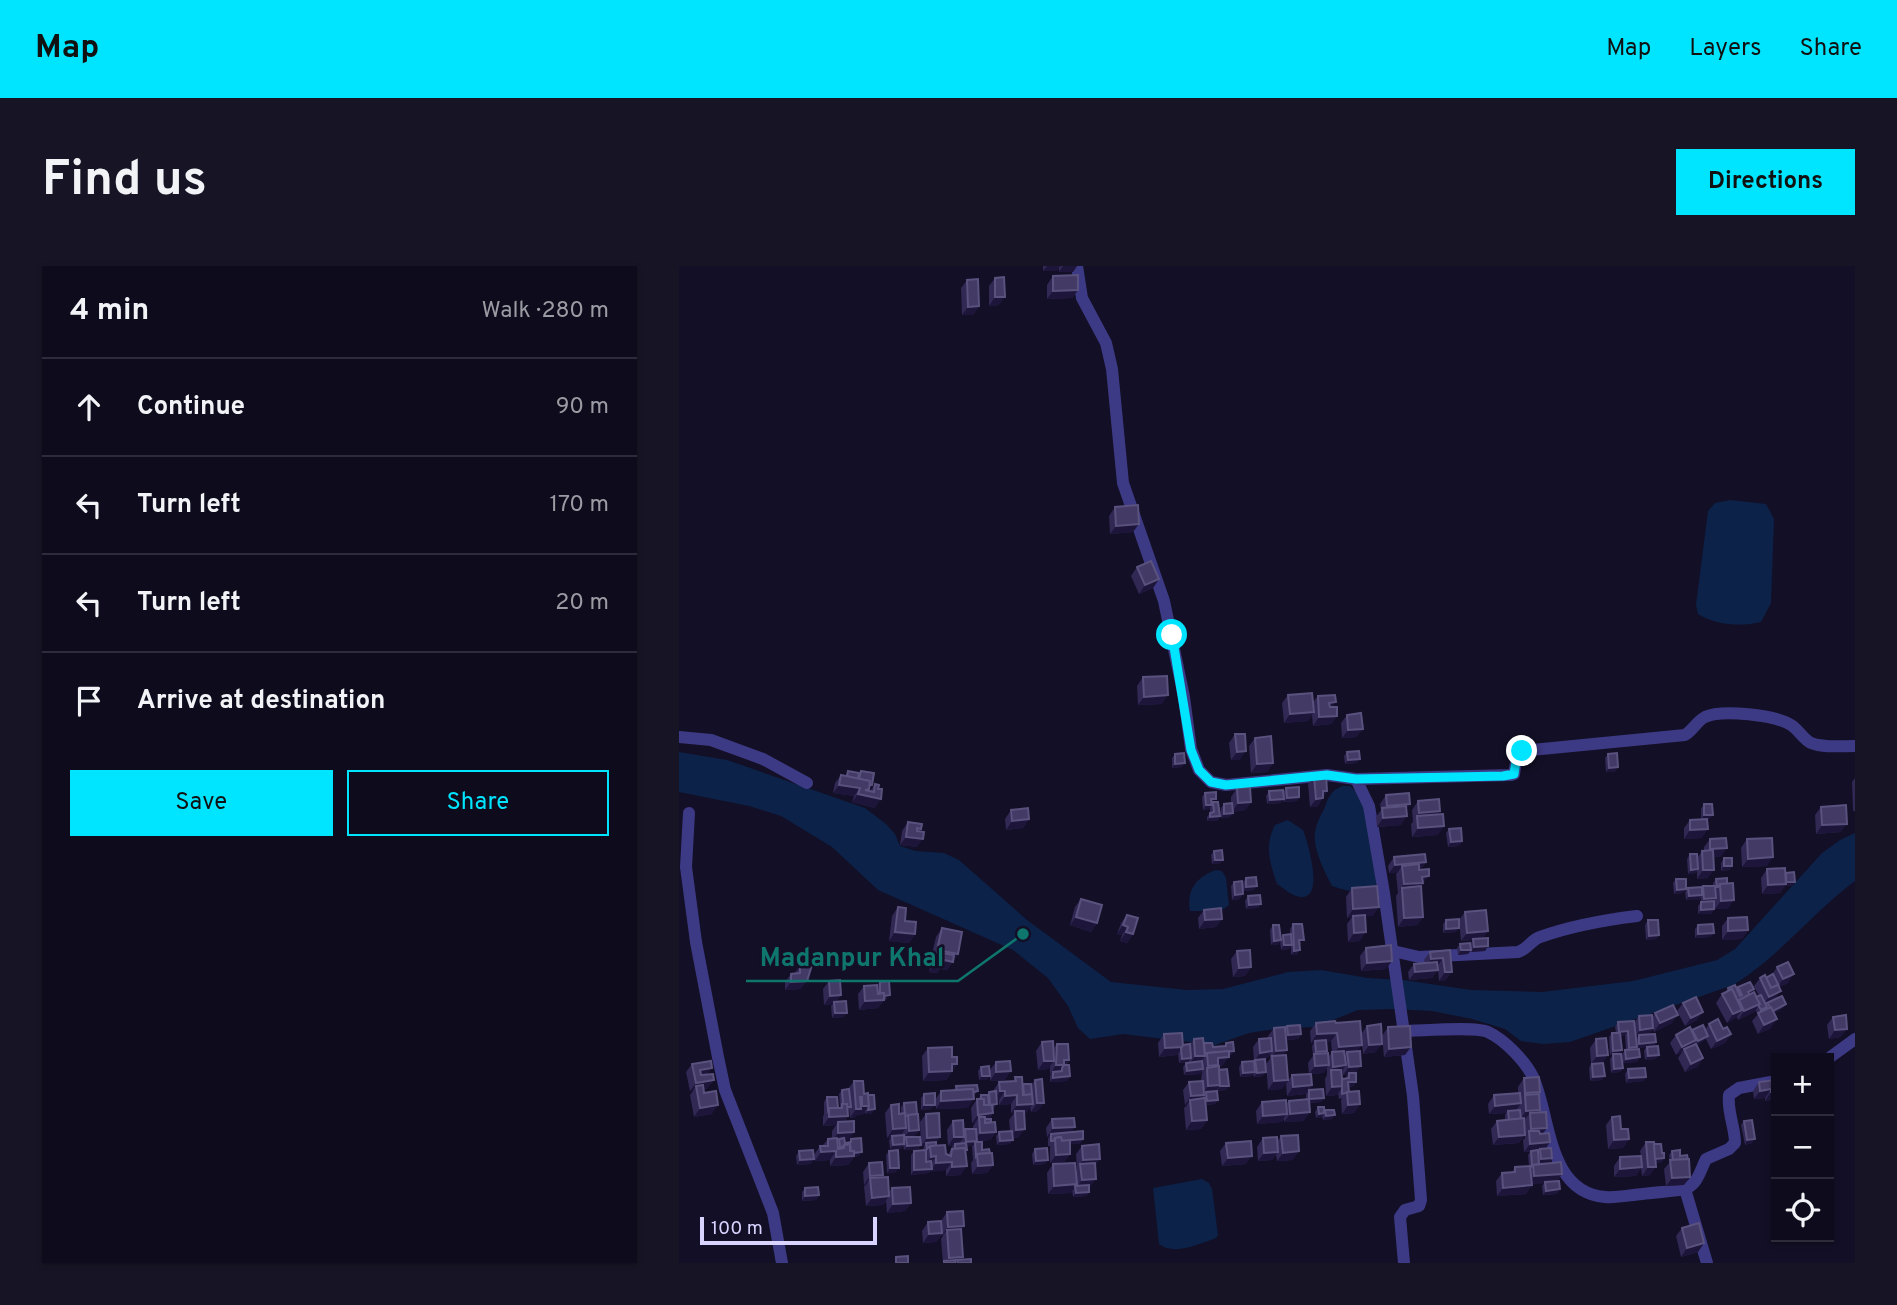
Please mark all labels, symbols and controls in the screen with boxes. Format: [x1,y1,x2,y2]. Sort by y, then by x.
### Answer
text: Map [35,28,99,70]
text: Map [1606,34,1651,64]
text: Layers [1689,34,1761,64]
text: Share [1799,34,1862,64]
button: Directions [1676,149,1855,215]
text: Find us [42,151,207,213]
text: 4 min [70,293,149,330]
text: Walk · 280 m [482,297,609,326]
icon: ahead [70,388,108,426]
text: Continue [137,391,245,424]
text: 90 m [556,393,609,422]
icon: left [70,486,108,524]
text: Turn left [137,489,241,522]
text: 170 m [550,491,609,520]
icon: left [70,584,108,622]
text: Turn left [137,587,241,620]
text: 20 m [555,589,609,618]
route start [1156,619,1187,650]
icon: arrive [70,682,108,720]
text: Arrive at destination [137,685,385,718]
route end [1506,735,1537,766]
button: Save [70,770,333,836]
button: Share [347,770,609,836]
callout: Madanpur Khal [746,934,958,981]
text: Madanpur Khal [760,943,944,976]
map controls [1771,1053,1834,1242]
button: + [1771,1053,1834,1116]
button: − [1771,1116,1834,1179]
button: locate [1771,1179,1834,1242]
scale bar [700,1214,877,1246]
text: 100 m [711,1217,763,1241]

